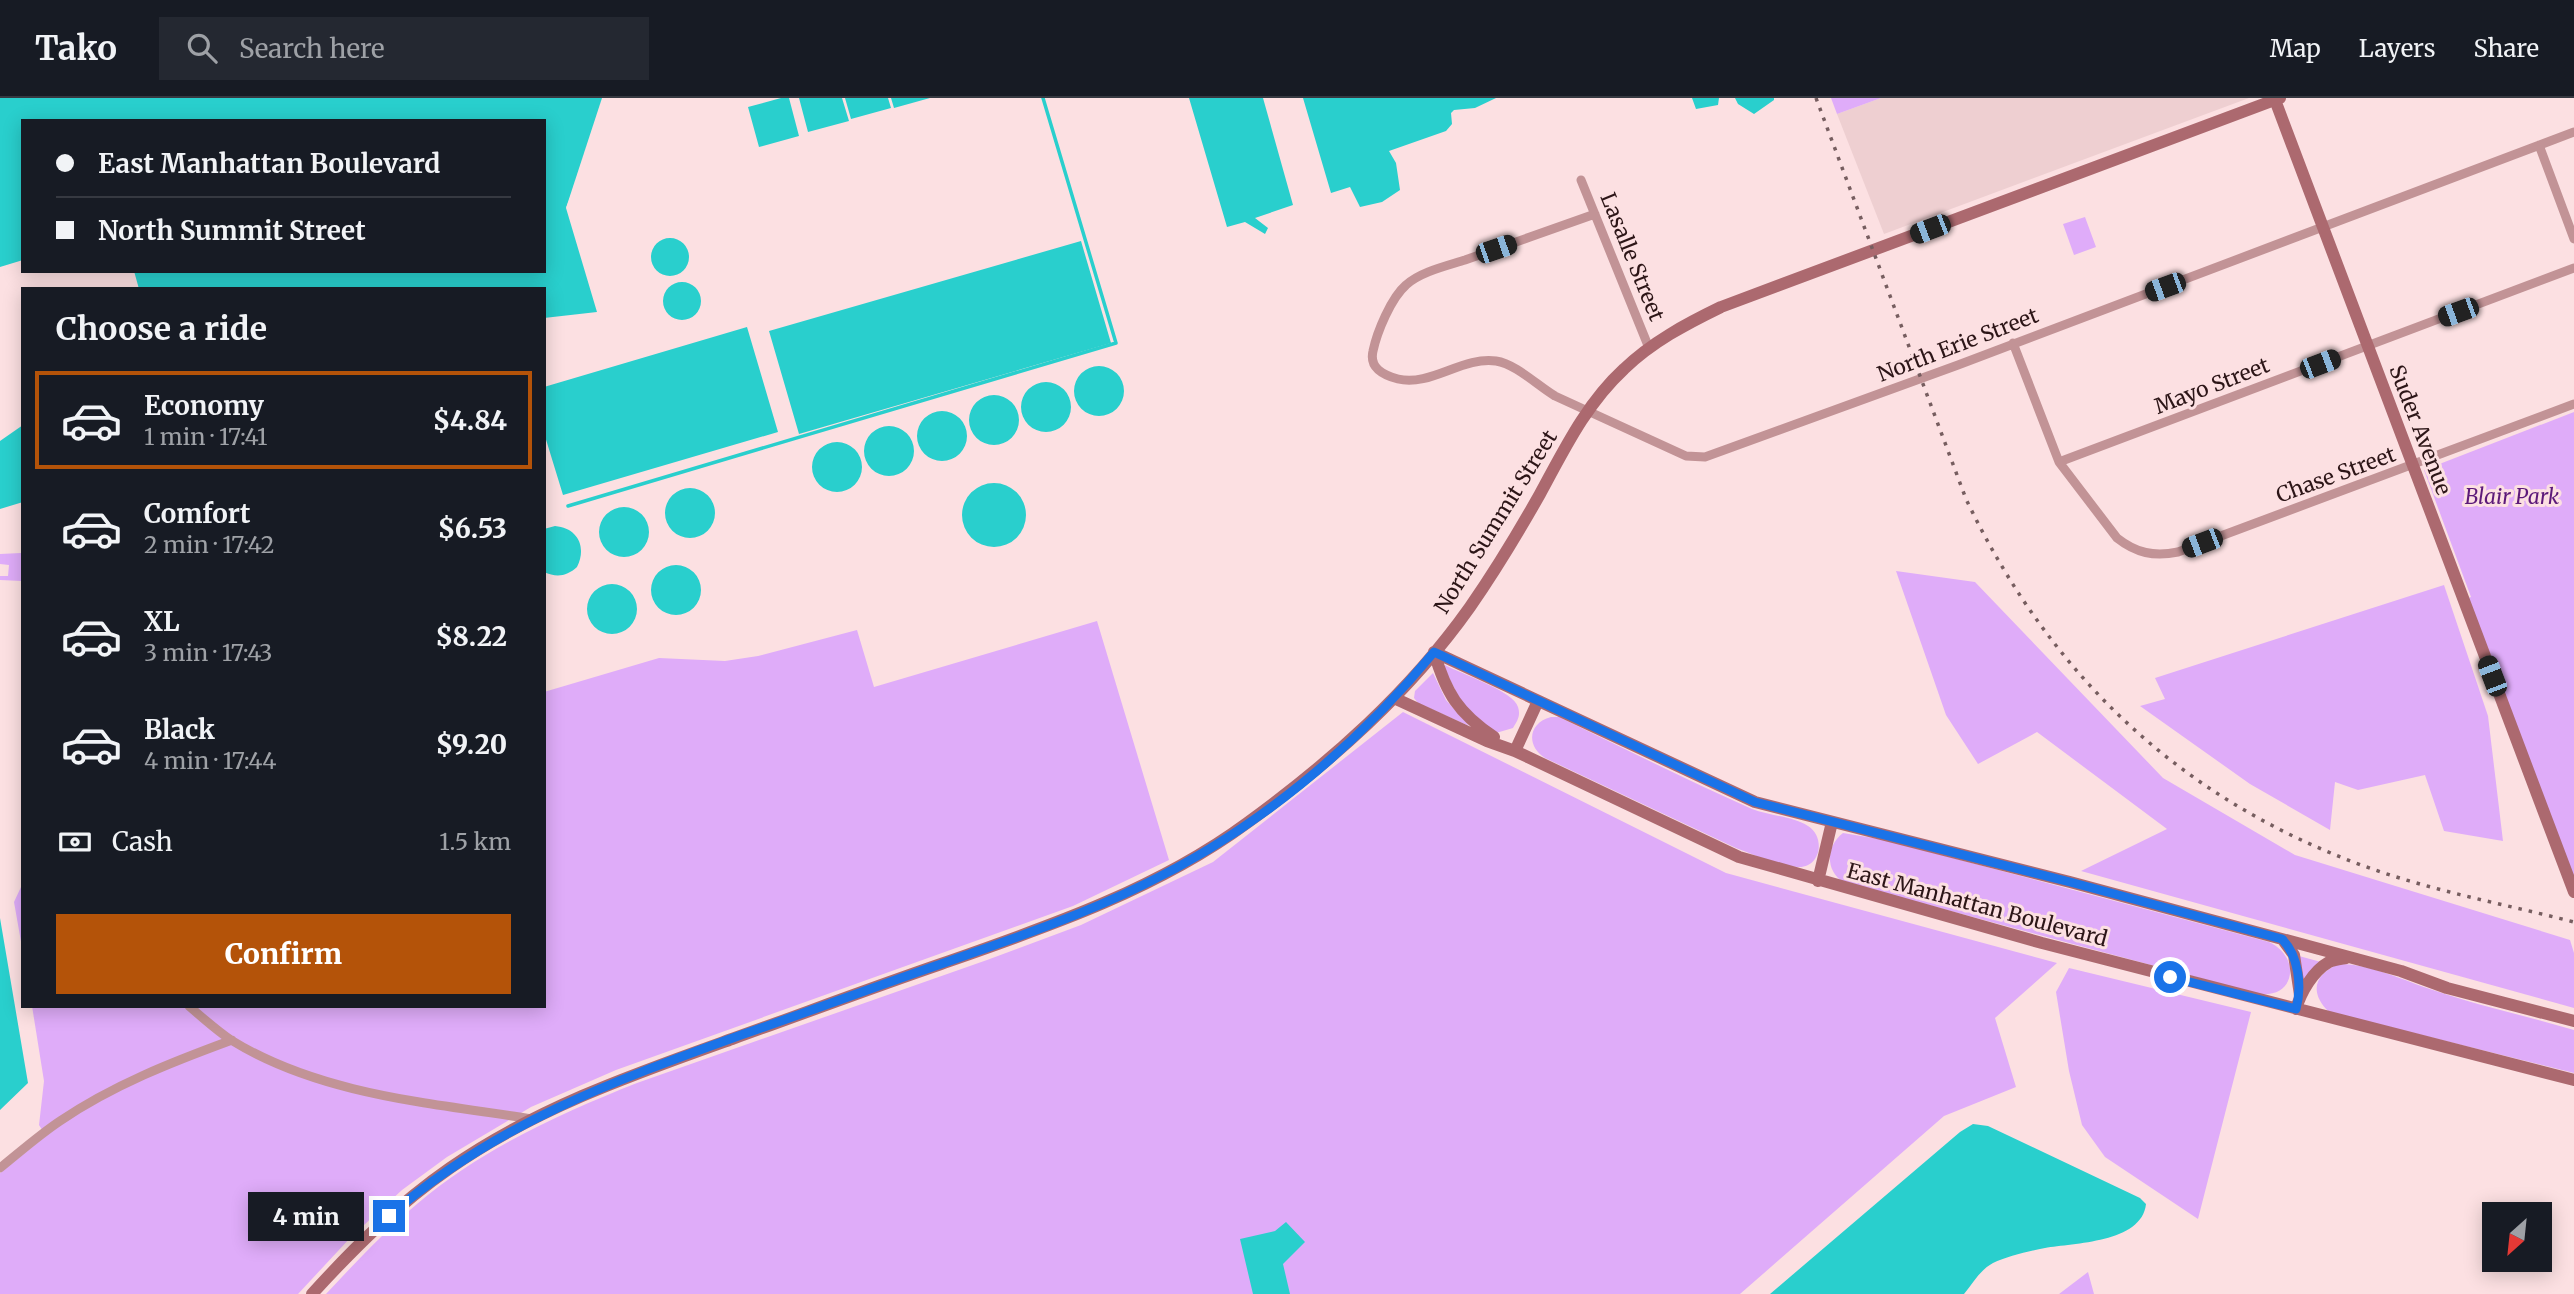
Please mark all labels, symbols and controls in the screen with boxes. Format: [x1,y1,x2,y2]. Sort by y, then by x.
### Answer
search box [159,17,649,80]
text: Tako [35,28,117,69]
icon: search [183,29,221,67]
text: Search here [239,32,385,65]
text: Map [2270,33,2321,64]
text: Layers [2359,33,2435,64]
text: Share [2473,33,2539,64]
text: East Manhattan Boulevard [98,147,440,180]
street label: Lasalle Street [1594,189,1670,325]
car [1907,212,1954,246]
text: North Summit Street [98,214,366,247]
car [1473,232,1520,266]
car [2142,270,2189,304]
car [2435,295,2482,329]
street label: North Erie Street [1874,301,2042,388]
text: Choose a ride [56,309,267,349]
car [2297,347,2344,381]
street label: Mayo Street [2151,351,2273,420]
street label: Suder Avenue [2383,361,2458,499]
icon: car [60,389,123,452]
text: Economy [144,389,264,422]
text: $4.84 [433,404,507,437]
text: 1 min · 17:41 [144,422,267,451]
street label: North Summit Street [1428,425,1563,618]
street label: Chase Street [2272,440,2399,509]
park label: Blair Park [2465,483,2560,510]
icon: car [60,497,123,560]
text: Comfort [144,497,250,530]
text: $6.53 [438,512,507,545]
car [2179,526,2226,560]
text: 2 min · 17:42 [144,530,274,559]
icon: car [60,605,123,668]
text: XL [144,605,180,638]
text: $8.22 [435,620,507,653]
text: 3 min · 17:43 [144,638,273,667]
car [2475,653,2510,699]
icon: car [60,713,123,776]
text: Black [144,713,215,746]
text: $9.20 [436,728,507,761]
text: 4 min · 17:44 [144,746,277,775]
icon: cash [56,823,94,861]
text: Cash [112,825,173,858]
text: 1.5 km [439,827,511,856]
street label: East Manhattan Boulevard [1844,857,2111,952]
button: Confirm [56,914,511,994]
route start [2154,961,2186,993]
callout: 4 min [249,1192,364,1240]
route end [373,1200,405,1232]
text: 4 min [272,1202,340,1231]
north arrow [2482,1202,2552,1272]
map controls [2482,1202,2552,1272]

